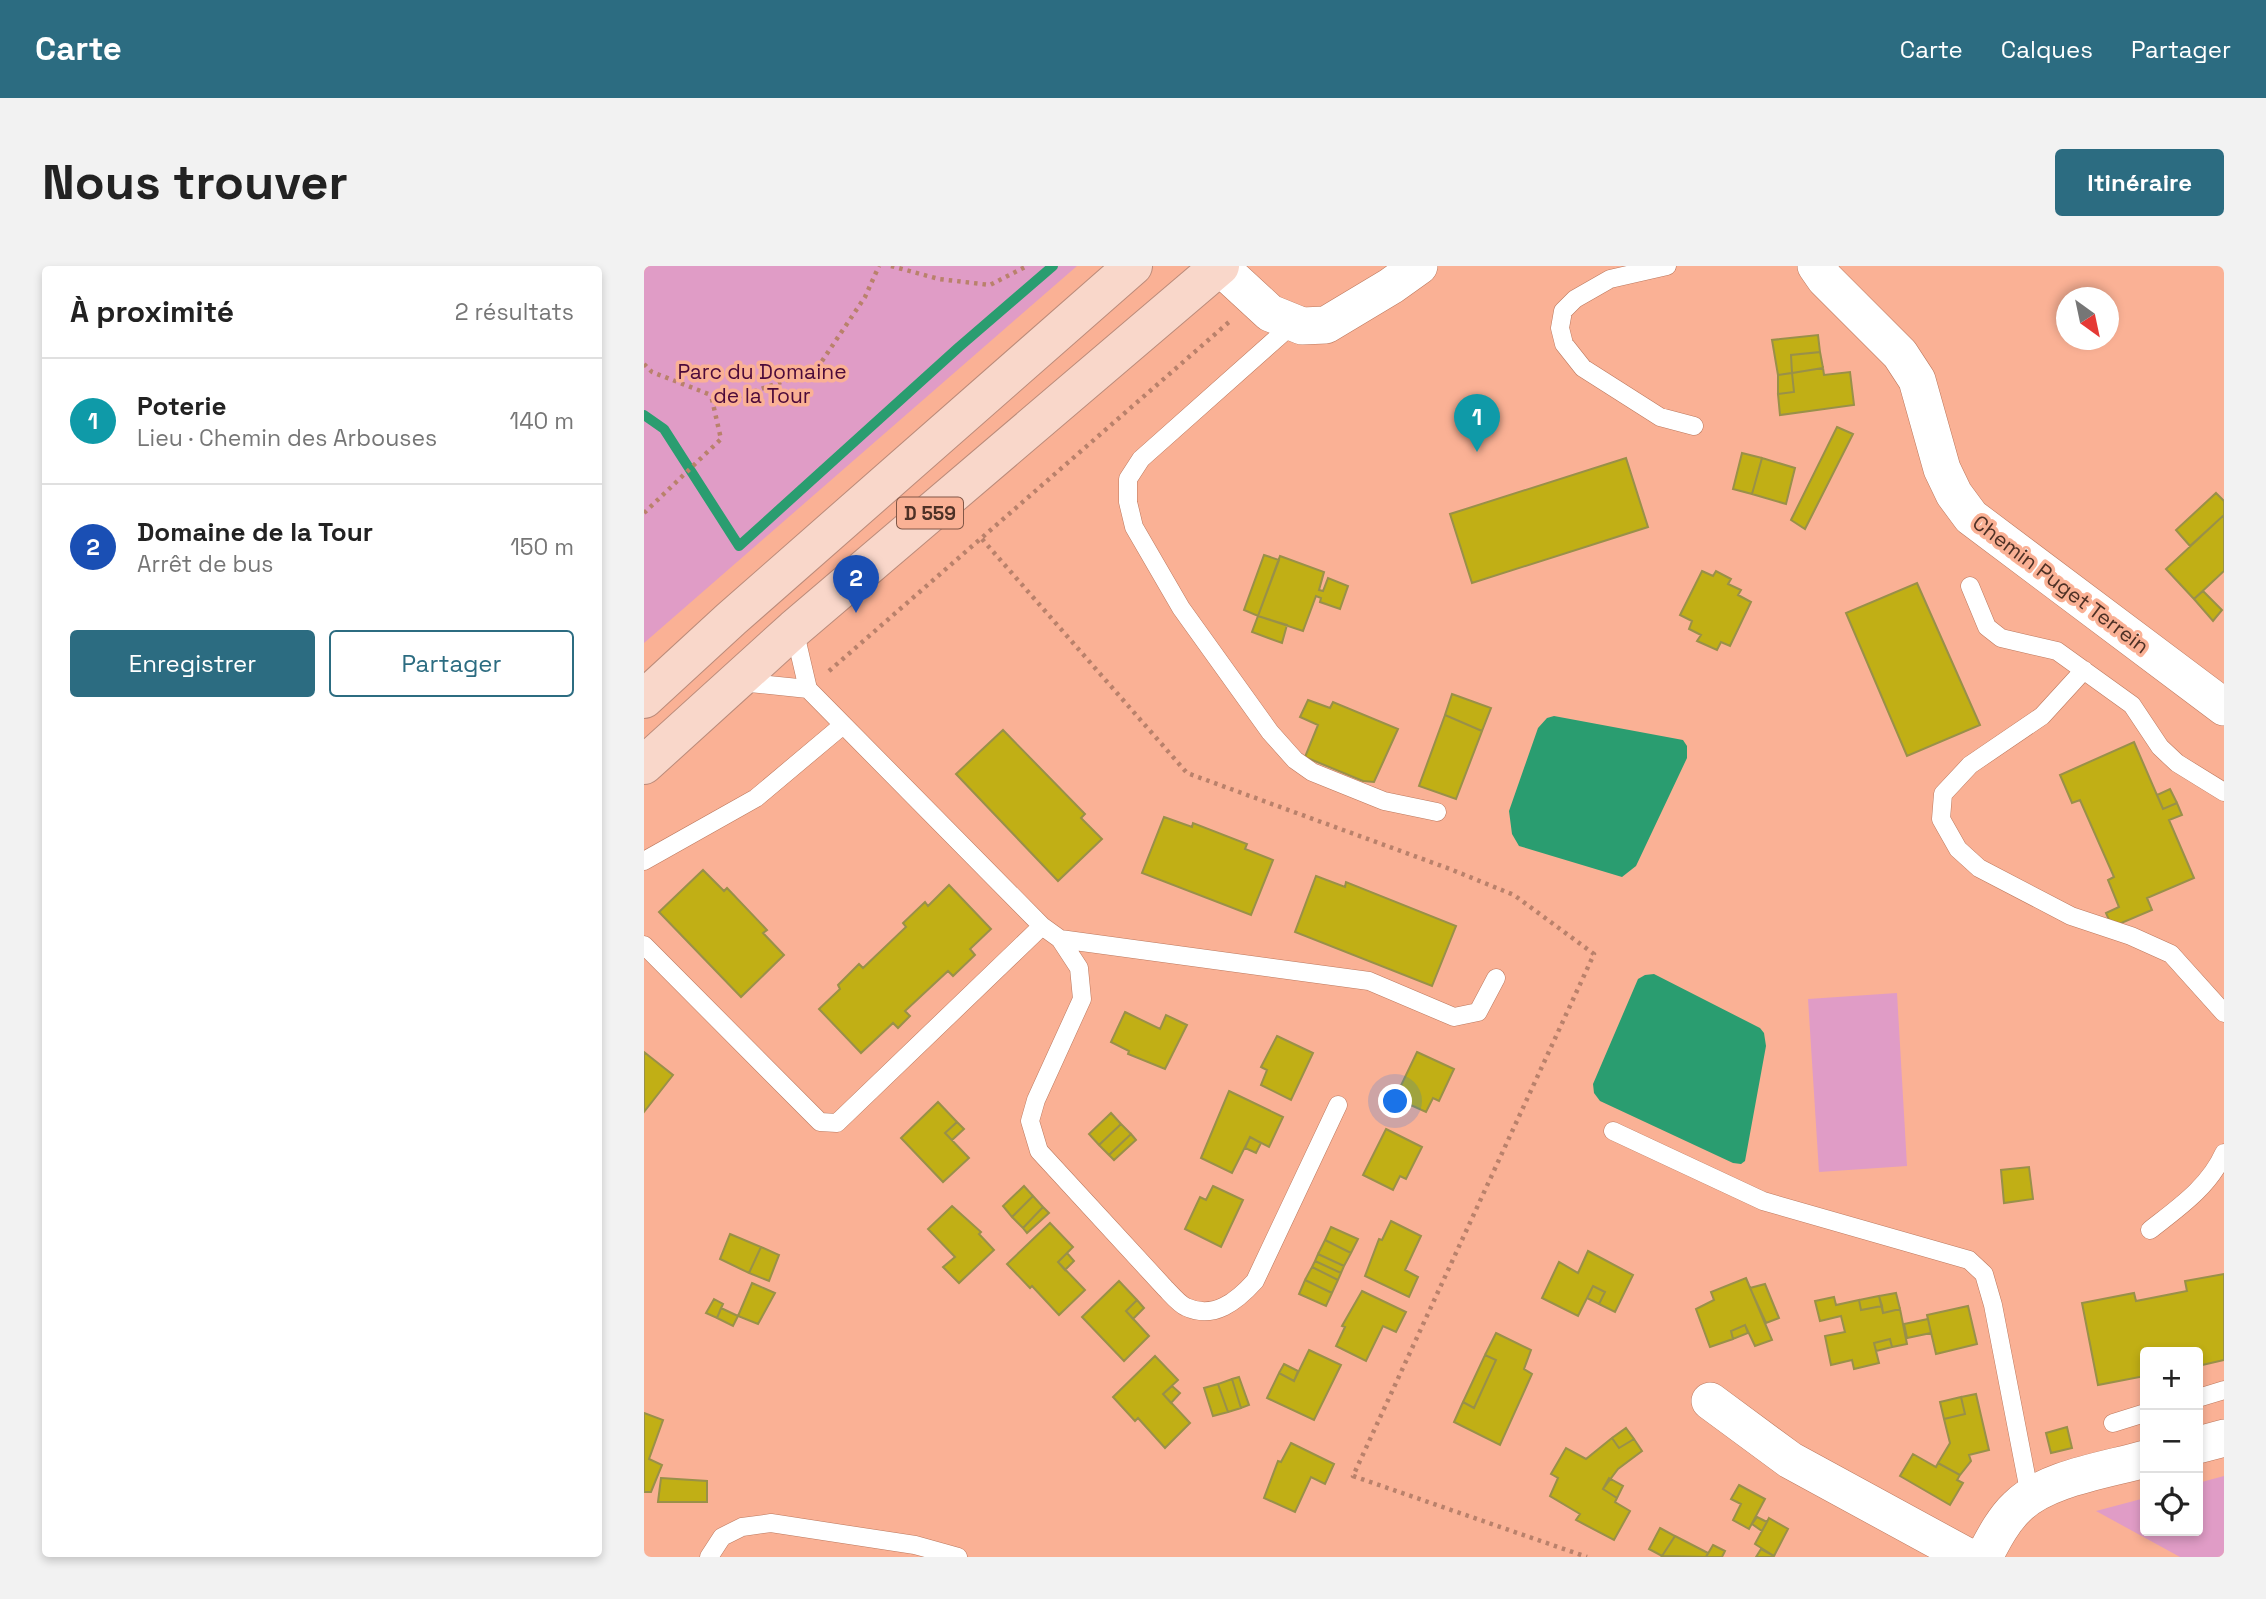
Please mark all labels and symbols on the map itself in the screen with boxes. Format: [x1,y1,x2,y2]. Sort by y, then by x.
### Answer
north arrow [2056,287,2119,350]
park label: Parc du Domaine de la Tour [677,358,847,409]
pin: 1 [1454,394,1500,452]
road number: D 559 [897,498,963,528]
street label: Chemin Puget Terrein [1967,509,2155,659]
pin: 2 [833,555,879,613]
your location [1378,1084,1412,1118]

